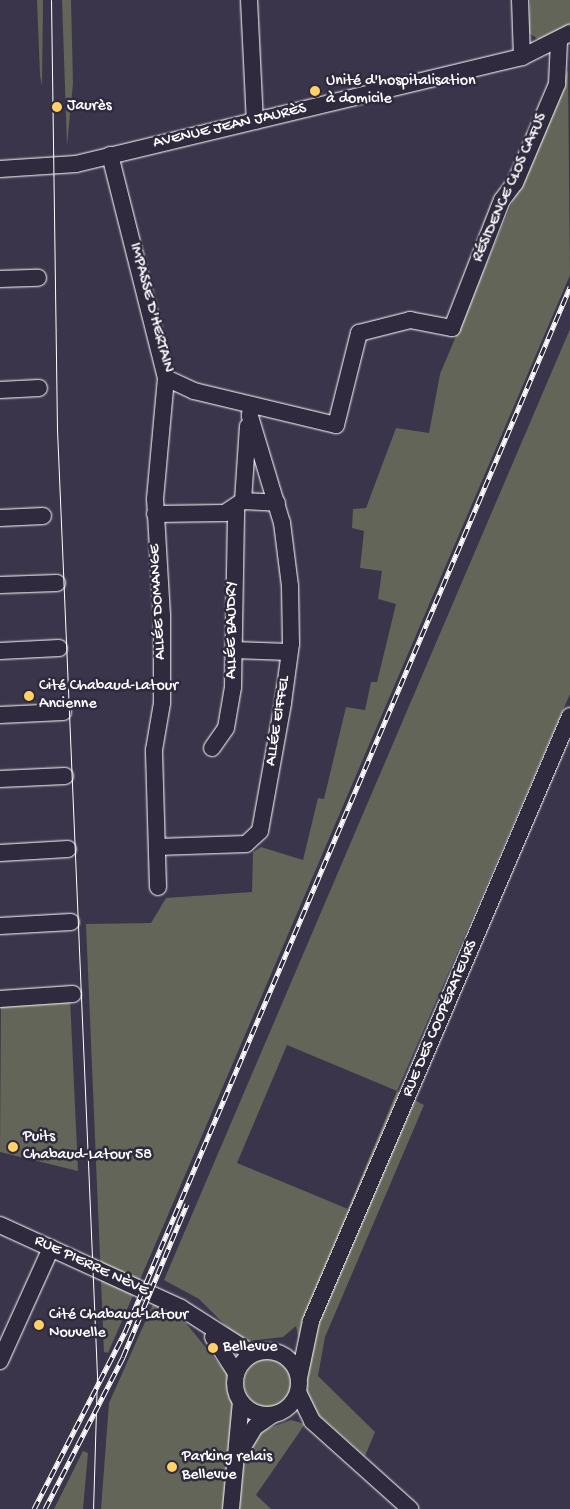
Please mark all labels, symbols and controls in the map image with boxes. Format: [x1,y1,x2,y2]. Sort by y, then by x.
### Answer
place label: Unité d'hospitalisation à domicile [326,72,476,110]
marker: Unité d'hospitalisation à domicile [308,84,322,98]
place label: Jaurès [67,97,112,117]
street label: AVENUE JEAN JAURÈS [151,100,309,154]
marker: Jaurès [51,101,63,113]
street label: RÉSIDENCE CLOS CAFUS [469,110,553,266]
street label: IMPASSE D'HERTAIN [123,241,177,375]
street label: ALLÉE DOMANGE [146,544,172,660]
street label: ALLÉE BAUDRY [223,581,243,679]
street label: ALLÉE EIFFEL [262,675,296,767]
place label: Cité Chabaud-Latour Ancienne [39,677,178,715]
marker: Cité Chabaud-Latour Ancienne [23,690,35,702]
street label: RUE DES COOPÉRATEURS [399,938,483,1100]
place label: Puits Chabaud-Latour 58 [23,1128,152,1166]
marker: Puits Chabaud-Latour 58 [7,1141,19,1153]
street label: RUE PIERRE NÈVE [31,1232,151,1302]
place label: Cité Chabaud-Latour Nouvelle [49,1306,188,1344]
marker: Cité Chabaud-Latour Nouvelle [33,1319,45,1331]
place label: Bellevue [223,1338,278,1358]
marker: Bellevue [207,1342,219,1354]
place label: Parking relais Bellevue [182,1448,272,1486]
marker: Parking relais Bellevue [166,1461,178,1473]

